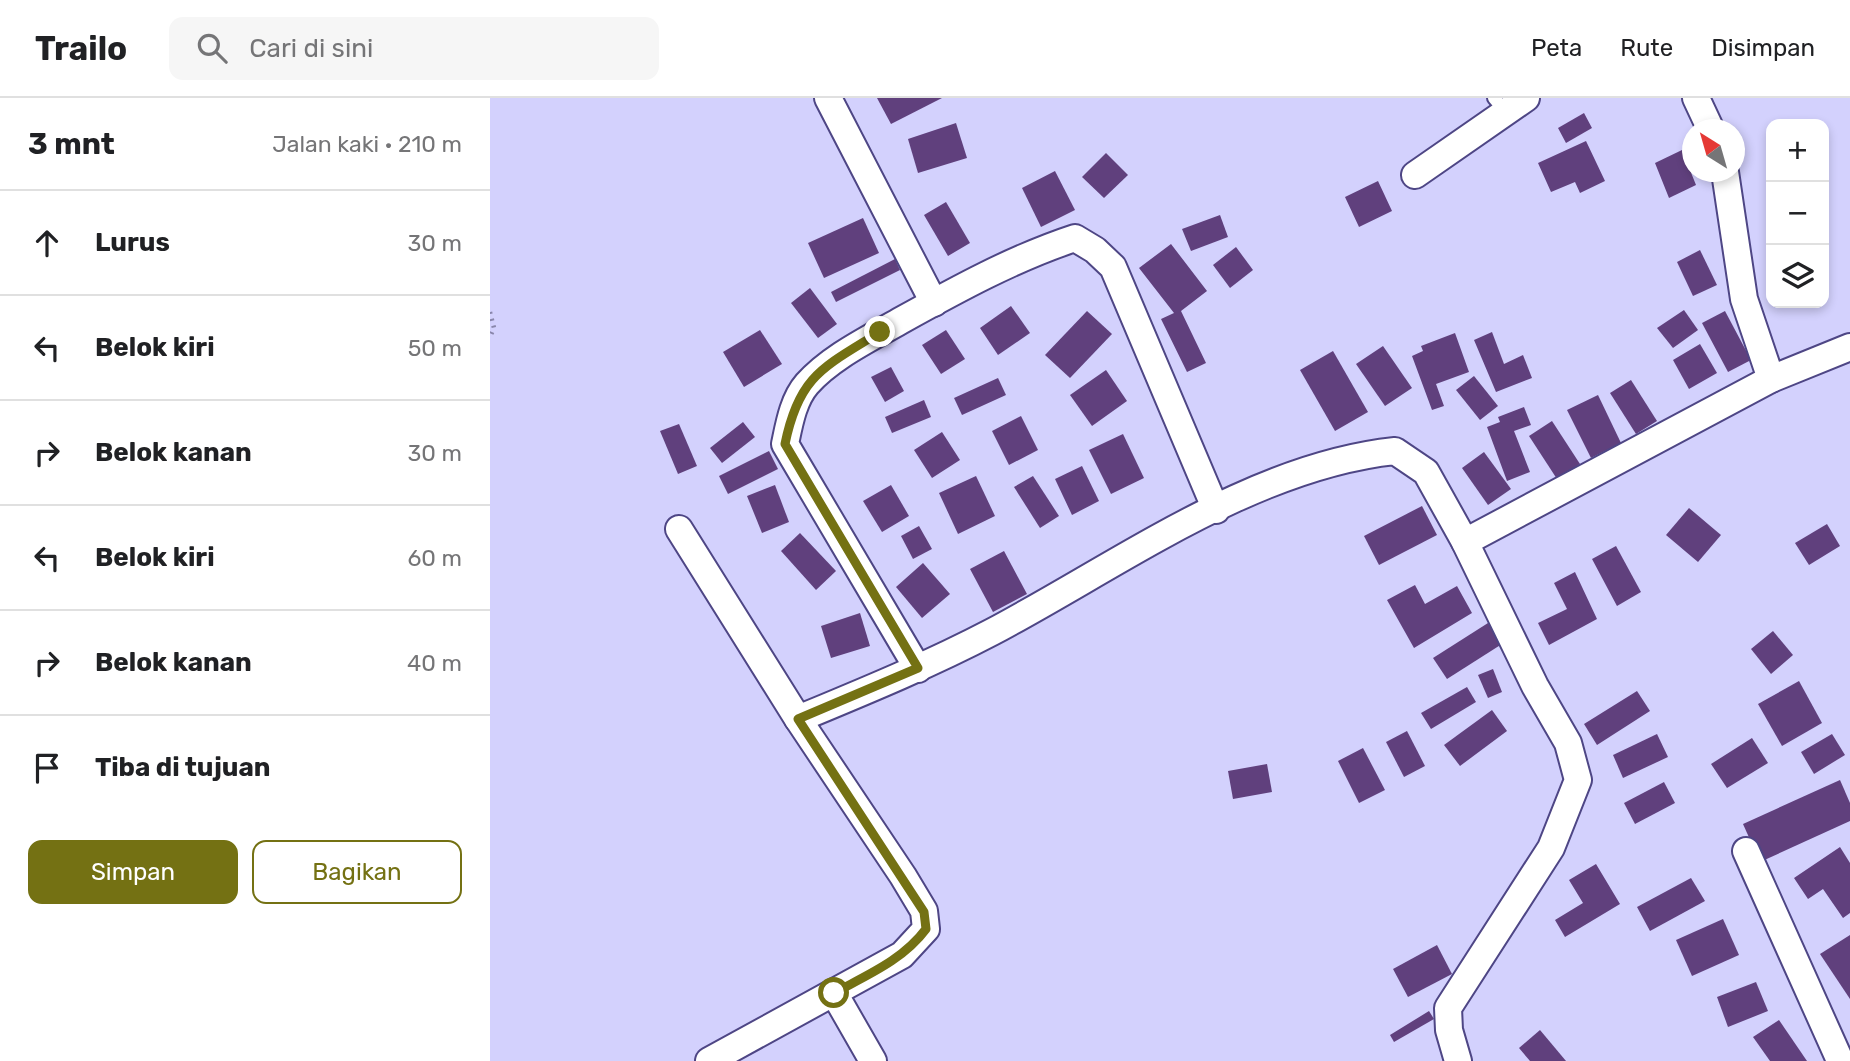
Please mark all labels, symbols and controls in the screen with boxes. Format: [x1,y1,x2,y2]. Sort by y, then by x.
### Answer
search box [169,17,659,80]
text: Trailo [35,29,127,68]
icon: search [193,29,231,67]
text: Cari di sini [249,33,373,64]
text: Peta [1531,34,1582,62]
text: Rute [1620,34,1673,62]
text: Disimpan [1711,34,1815,62]
north arrow [1682,119,1745,182]
map controls [1766,119,1829,308]
button: + [1766,119,1829,182]
text: 3 mnt [28,126,115,162]
text: Jalan kaki · 210 m [272,130,462,158]
button: − [1766,182,1829,245]
icon: ahead [28,224,66,262]
text: Lurus [95,227,170,258]
text: 30 m [407,229,462,257]
button: layers [1766,245,1829,308]
route end [864,316,895,347]
icon: left [28,329,66,367]
text: Belok kiri [95,332,215,363]
text: 50 m [408,334,462,362]
icon: right [28,434,66,472]
text: Belok kanan [95,437,252,468]
text: 30 m [407,439,462,467]
icon: left [28,539,66,577]
text: Belok kiri [95,542,215,573]
text: 60 m [407,544,462,572]
icon: right [28,644,66,682]
text: Belok kanan [95,647,252,678]
text: 40 m [407,649,462,677]
icon: arrive [28,749,66,787]
text: Tiba di tujuan [95,752,270,783]
button: Simpan [28,840,238,904]
button: Bagikan [252,840,462,904]
route start [818,977,849,1008]

